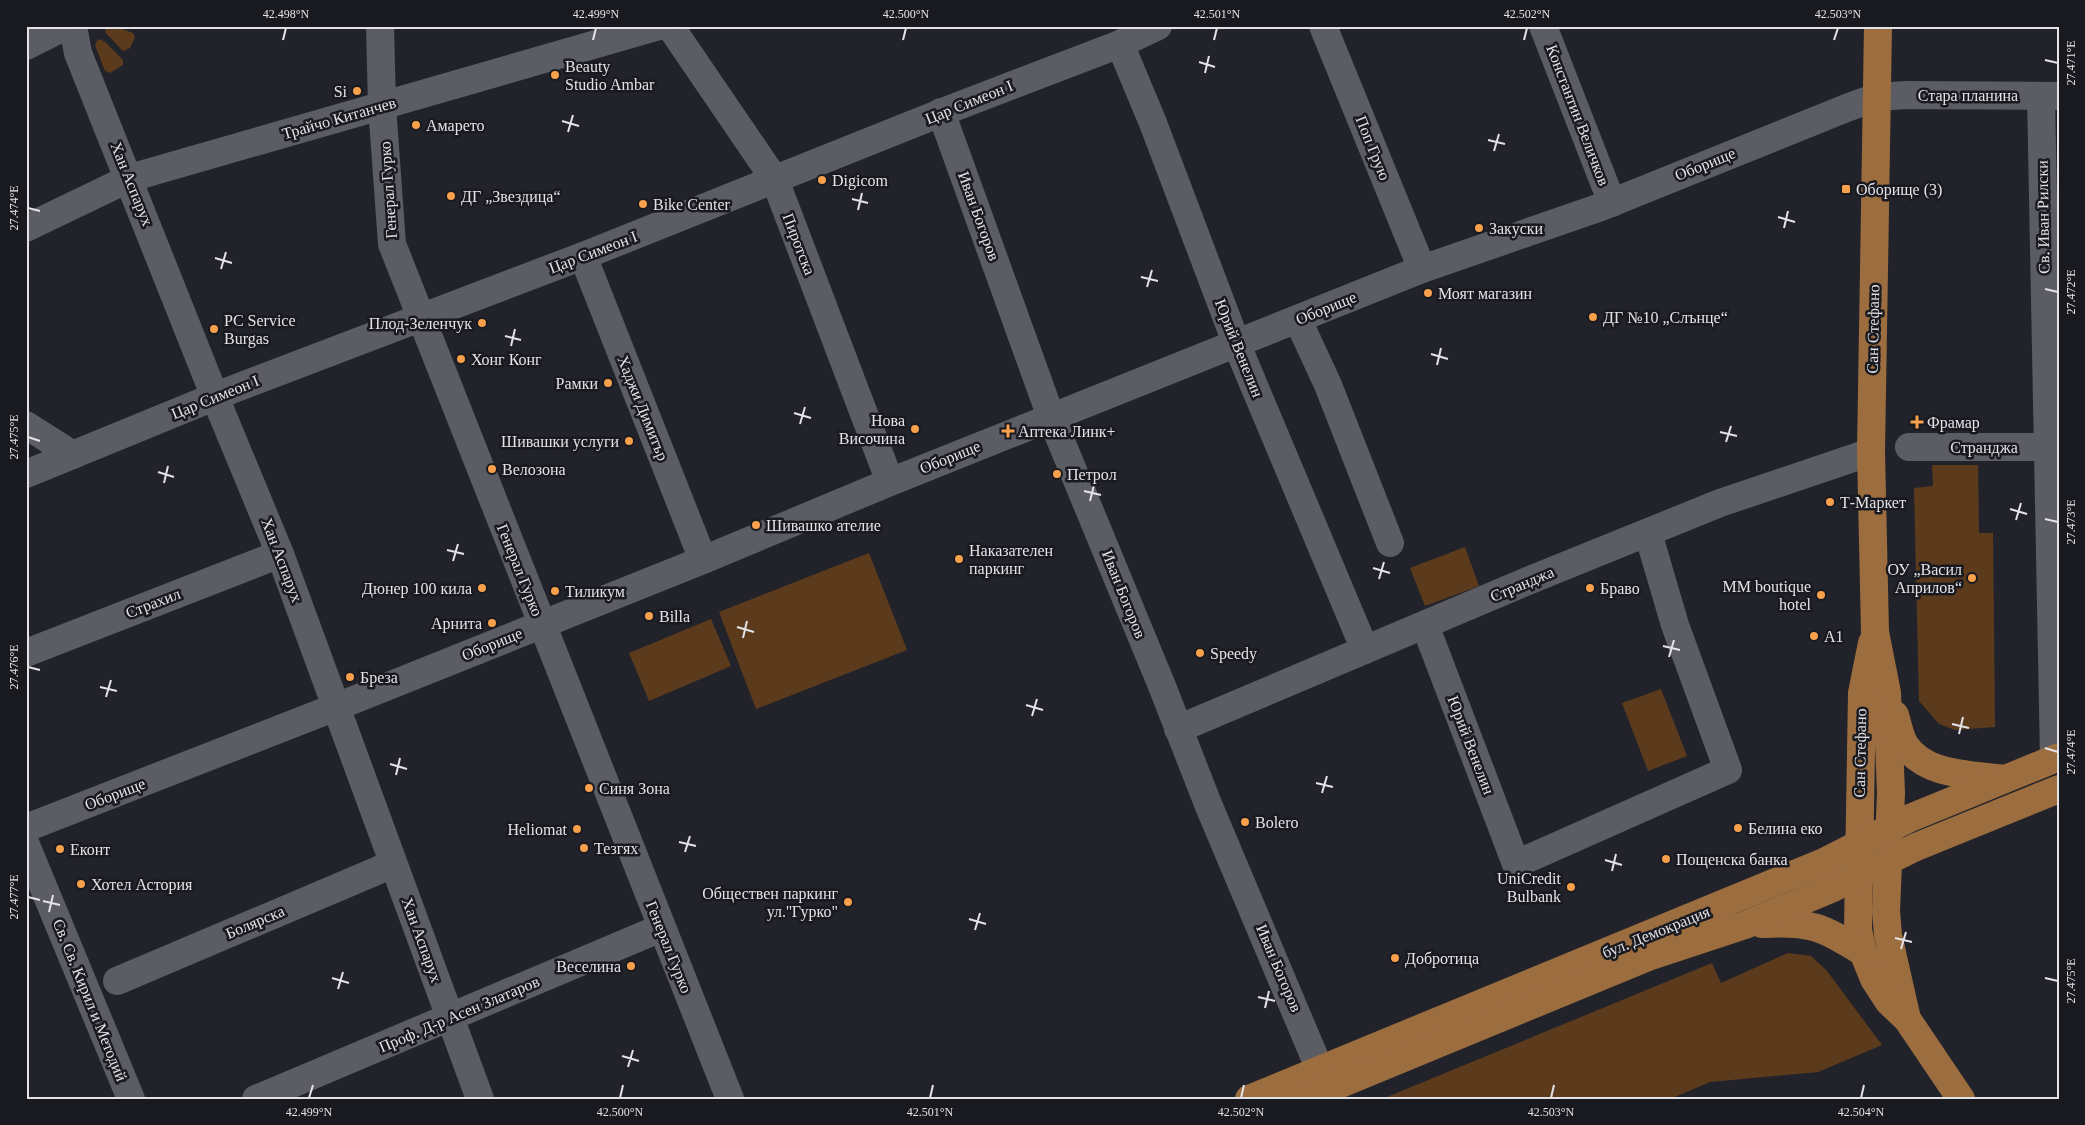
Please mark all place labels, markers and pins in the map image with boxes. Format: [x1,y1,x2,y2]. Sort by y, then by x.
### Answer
place label: Beauty Studio Ambar [565,58,655,93]
marker: Beauty Studio Ambar [549,69,561,81]
place label: Si [334,83,348,100]
marker: Si [351,85,363,97]
place label: Амарето [426,117,485,135]
marker: Амарето [410,119,422,131]
place label: Digicom [832,172,889,190]
marker: Digicom [816,174,828,186]
place label: Оборище (3) [1856,181,1942,199]
marker: Оборище (3) [1840,183,1852,195]
place label: ДГ „Звездица“ [461,188,561,206]
marker: ДГ „Звездица“ [445,190,457,202]
place label: Bike Center [653,196,731,213]
marker: Bike Center [637,198,649,210]
place label: Закуски [1489,220,1544,238]
marker: Закуски [1473,222,1485,234]
place label: Моят магазин [1438,285,1533,302]
marker: Моят магазин [1422,287,1434,299]
place label: ДГ №10 „Слънце“ [1603,309,1728,327]
marker: ДГ №10 „Слънце“ [1587,311,1599,323]
place label: PC Service Burgas [224,312,296,348]
place label: Плод-Зеленчук [369,315,472,333]
marker: Плод-Зеленчук [476,317,488,329]
marker: PC Service Burgas [208,323,220,335]
place label: Хонг Конг [471,351,542,368]
marker: Хонг Конг [455,353,467,365]
place label: Рамки [556,375,598,392]
marker: Рамки [602,377,614,389]
place label: Нова Височина [839,412,905,447]
place label: Фрамар [1927,414,1980,432]
marker: Фрамар [1911,416,1923,428]
marker: Нова Височина [909,423,921,435]
place label: Аптека Линк+ [1018,423,1116,440]
marker: Аптека Линк+ [1002,425,1014,437]
place label: Шивашки услуги [501,433,619,451]
marker: Шивашки услуги [623,435,635,447]
place label: Велозона [502,461,566,478]
marker: Велозона [486,463,498,475]
place label: Петрол [1067,466,1117,484]
marker: Петрол [1051,468,1063,480]
place label: Т-Маркет [1840,494,1906,512]
marker: Т-Маркет [1824,496,1836,508]
place label: Шивашко ателие [766,517,881,534]
marker: Шивашко ателие [750,519,762,531]
place label: Наказателен паркинг [969,542,1053,578]
marker: Наказателен паркинг [953,553,965,565]
place label: ОУ „Васил Априлов“ [1887,561,1962,597]
marker: ОУ „Васил Априлов“ [1966,572,1978,584]
place label: MM boutique hotel [1723,578,1812,613]
place label: Дюнер 100 кила [362,580,472,598]
place label: Браво [1600,580,1640,598]
marker: Дюнер 100 кила [476,582,488,594]
marker: Браво [1584,582,1596,594]
place label: Тиликум [565,583,625,601]
marker: Тиликум [549,585,561,597]
marker: MM boutique hotel [1815,589,1827,601]
place label: Billa [659,608,690,625]
marker: Billa [643,610,655,622]
place label: Арнита [431,615,482,633]
marker: Арнита [486,617,498,629]
place label: A1 [1824,628,1844,645]
marker: A1 [1808,630,1820,642]
place label: Speedy [1210,645,1257,663]
marker: Speedy [1194,647,1206,659]
place label: Бреза [360,669,398,687]
marker: Бреза [344,671,356,683]
place label: Синя Зона [599,780,670,797]
marker: Синя Зона [583,782,595,794]
place label: Bolero [1255,814,1299,831]
marker: Bolero [1239,816,1251,828]
place label: Белина еко [1748,820,1823,837]
place label: Heliomat [507,821,568,838]
marker: Белина еко [1732,822,1744,834]
marker: Heliomat [571,823,583,835]
place label: Тезгях [594,840,638,857]
place label: Еконт [70,841,110,858]
marker: Тезгях [578,842,590,854]
marker: Еконт [54,843,66,855]
place label: Пощенска банка [1676,851,1788,869]
marker: Пощенска банка [1660,853,1672,865]
place label: UniCredit Bulbank [1497,870,1562,905]
place label: Хотел Астория [91,876,193,894]
marker: Хотел Астория [75,878,87,890]
marker: UniCredit Bulbank [1565,881,1577,893]
place label: Oбществен паркинг ул.''Гурко" [702,885,838,921]
marker: Oбществен паркинг ул.''Гурко" [842,896,854,908]
place label: Добротица [1405,950,1479,968]
marker: Добротица [1389,952,1401,964]
place label: Веселина [556,958,621,975]
marker: Веселина [625,960,637,972]

